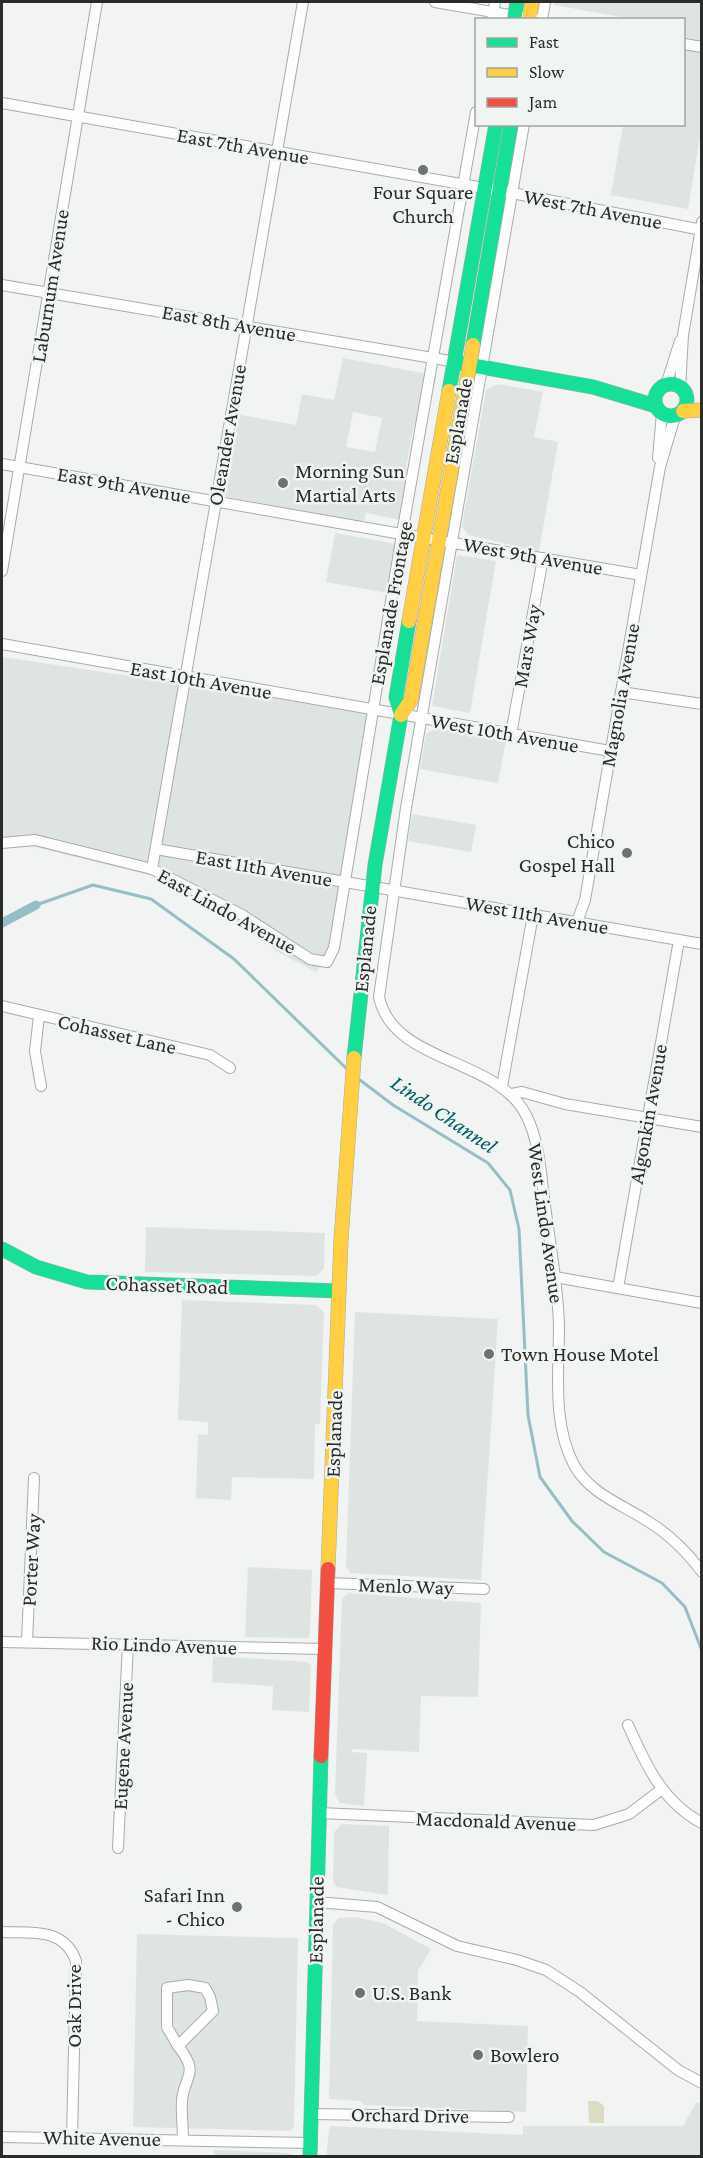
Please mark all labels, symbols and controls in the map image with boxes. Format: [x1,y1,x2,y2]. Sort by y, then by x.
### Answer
legend [475,18,685,126]
text: Fast [529,32,560,52]
text: Slow [529,62,565,82]
text: Jam [527,92,558,112]
street label: East 7th Avenue [175,123,311,169]
marker: Four Square Church [416,163,430,177]
place label: Four Square Church [373,180,473,228]
street label: West 7th Avenue [522,184,664,234]
street label: Laburnum Avenue [26,208,74,364]
street label: East 8th Avenue [160,299,298,347]
street label: Oleander Avenue [203,362,251,508]
street label: Esplanade [439,376,477,466]
place label: Morning Sun Martial Arts [295,459,405,507]
street label: East 9th Avenue [55,461,193,509]
marker: Morning Sun Martial Arts [276,476,290,490]
street label: Esplanade Frontage [365,519,417,687]
street label: West 9th Avenue [461,532,605,580]
street label: Mars Way [508,602,546,690]
street label: Magnolia Avenue [596,621,644,769]
street label: East 10th Avenue [128,656,274,704]
street label: West 10th Avenue [429,708,581,758]
place label: Chico Gospel Hall [519,829,615,877]
street label: East 11th Avenue [194,844,334,892]
marker: Chico Gospel Hall [620,846,634,860]
street label: East Lindo Avenue [153,863,301,959]
street label: West 11th Avenue [464,891,610,939]
street label: Esplanade [349,904,381,994]
street label: Cohasset Lane [55,1009,179,1059]
street label: Algonkin Avenue [624,1042,672,1186]
water label: Lindo Channel [387,1070,502,1159]
street label: West Lindo Avenue [523,1141,569,1305]
street label: Cohasset Road [105,1271,229,1299]
place label: Town House Motel [501,1342,659,1366]
marker: Town House Motel [482,1347,496,1361]
street label: Esplanade [320,1390,348,1478]
street label: Porter Way [17,1513,45,1607]
street label: Menlo Way [358,1572,454,1600]
street label: Rio Lindo Avenue [91,1630,237,1660]
street label: Eugene Avenue [108,1681,138,1811]
street label: Macdonald Avenue [415,1806,577,1836]
street label: Esplanade [303,1876,329,1964]
place label: Safari Inn - Chico [144,1883,225,1931]
marker: Safari Inn - Chico [230,1900,244,1914]
street label: Oak Drive [62,1964,86,2048]
place label: U.S. Bank [372,1981,451,2005]
marker: U.S. Bank [353,1986,367,2000]
place label: Bowlero [490,2043,559,2067]
marker: Bowlero [471,2048,485,2062]
street label: Orchard Drive [351,2102,469,2128]
street label: White Avenue [43,2125,161,2151]

